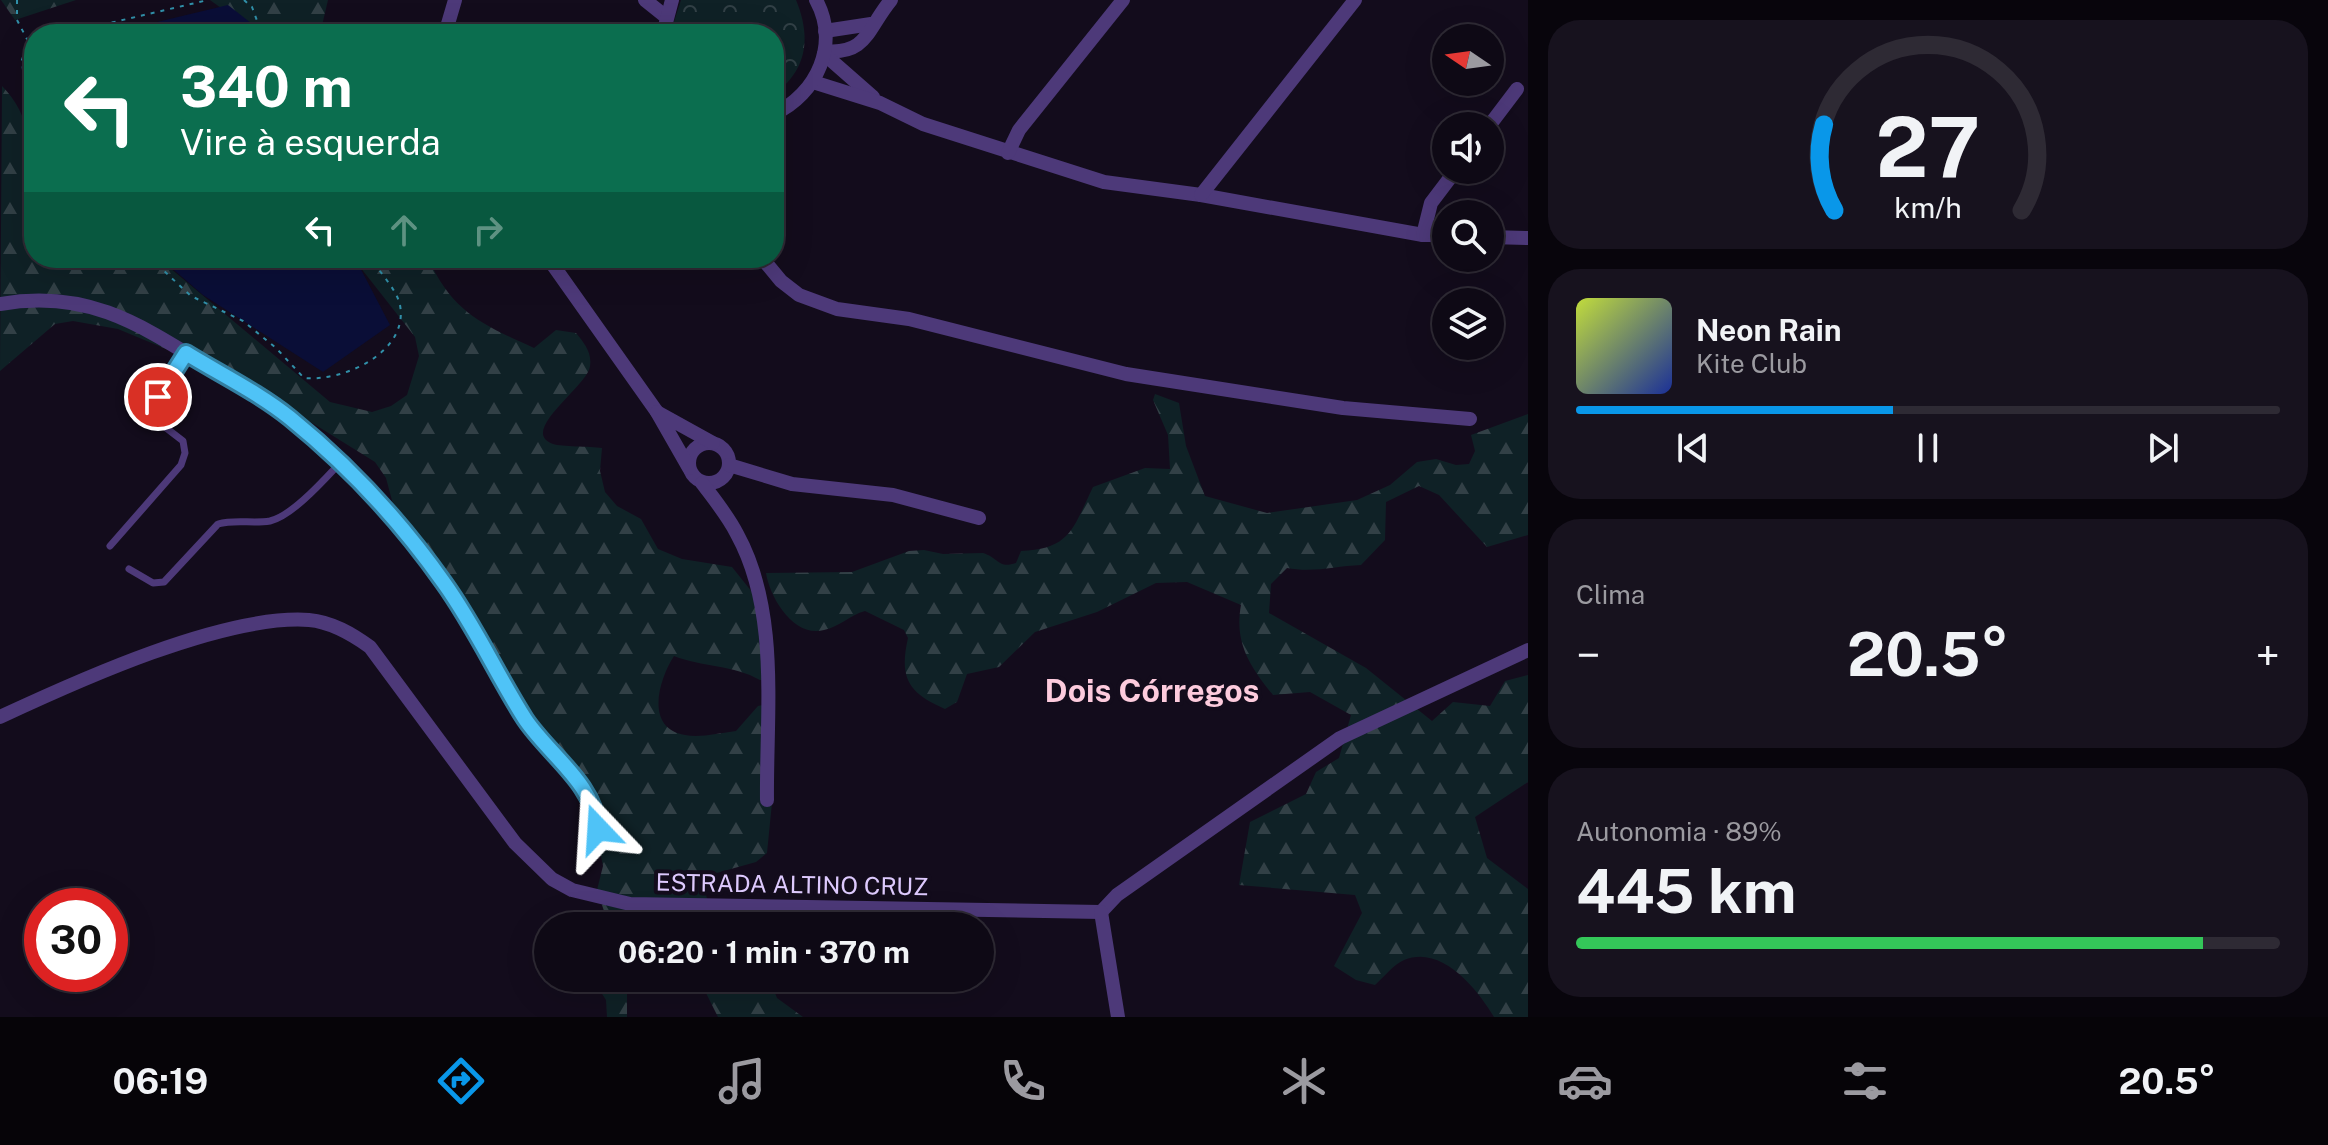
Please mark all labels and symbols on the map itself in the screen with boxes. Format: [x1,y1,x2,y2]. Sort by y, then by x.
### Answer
north arrow [1432,24,1504,96]
pin [124,363,192,431]
district label: Dois Córregos [1045,672,1259,709]
position arrow [556,787,640,871]
street label: ESTRADA ALTINO CRUZ [655,868,929,900]
speed limit sign: 30 [24,888,128,992]

